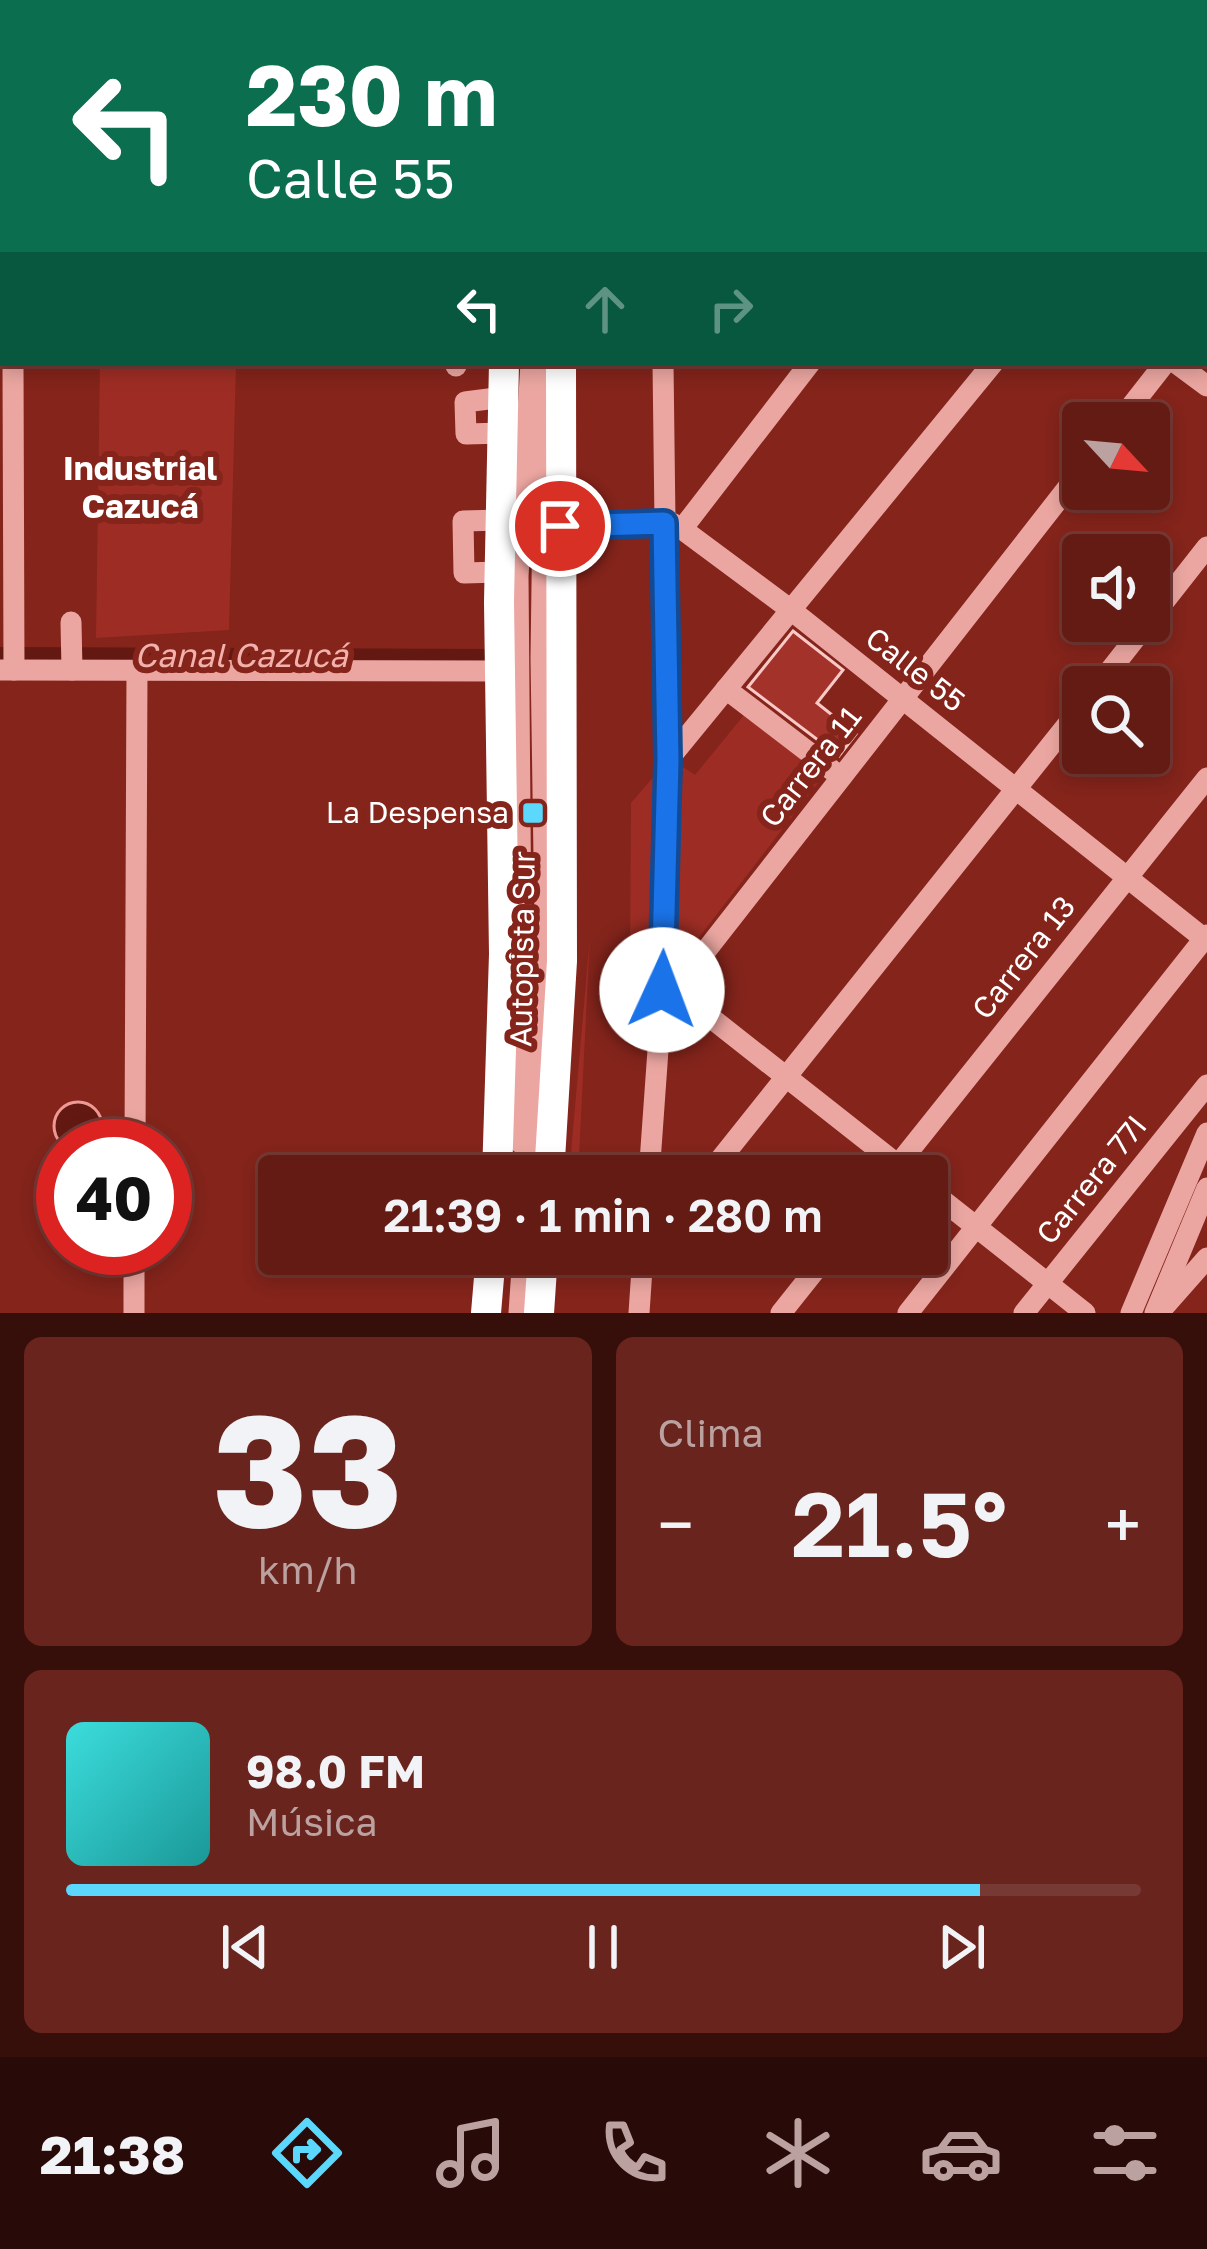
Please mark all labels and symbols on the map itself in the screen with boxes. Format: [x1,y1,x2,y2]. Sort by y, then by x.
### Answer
north arrow [1062,402,1170,510]
district label: Industrial Cazucá [63,448,217,525]
pin [509,475,611,577]
street label: Calle 55 [859,619,972,719]
water label: Canal Cazucá [134,635,351,674]
street label: Carrera 11 [752,699,868,834]
place label: La Despensa [326,794,509,830]
marker: La Despensa [520,800,546,826]
street label: Autopista Sur [502,851,542,1047]
street label: Carrera 13 [964,889,1082,1026]
position arrow [599,927,725,1053]
street label: Carrera 77I [1028,1108,1154,1251]
speed limit sign: 40 [36,1119,192,1275]

